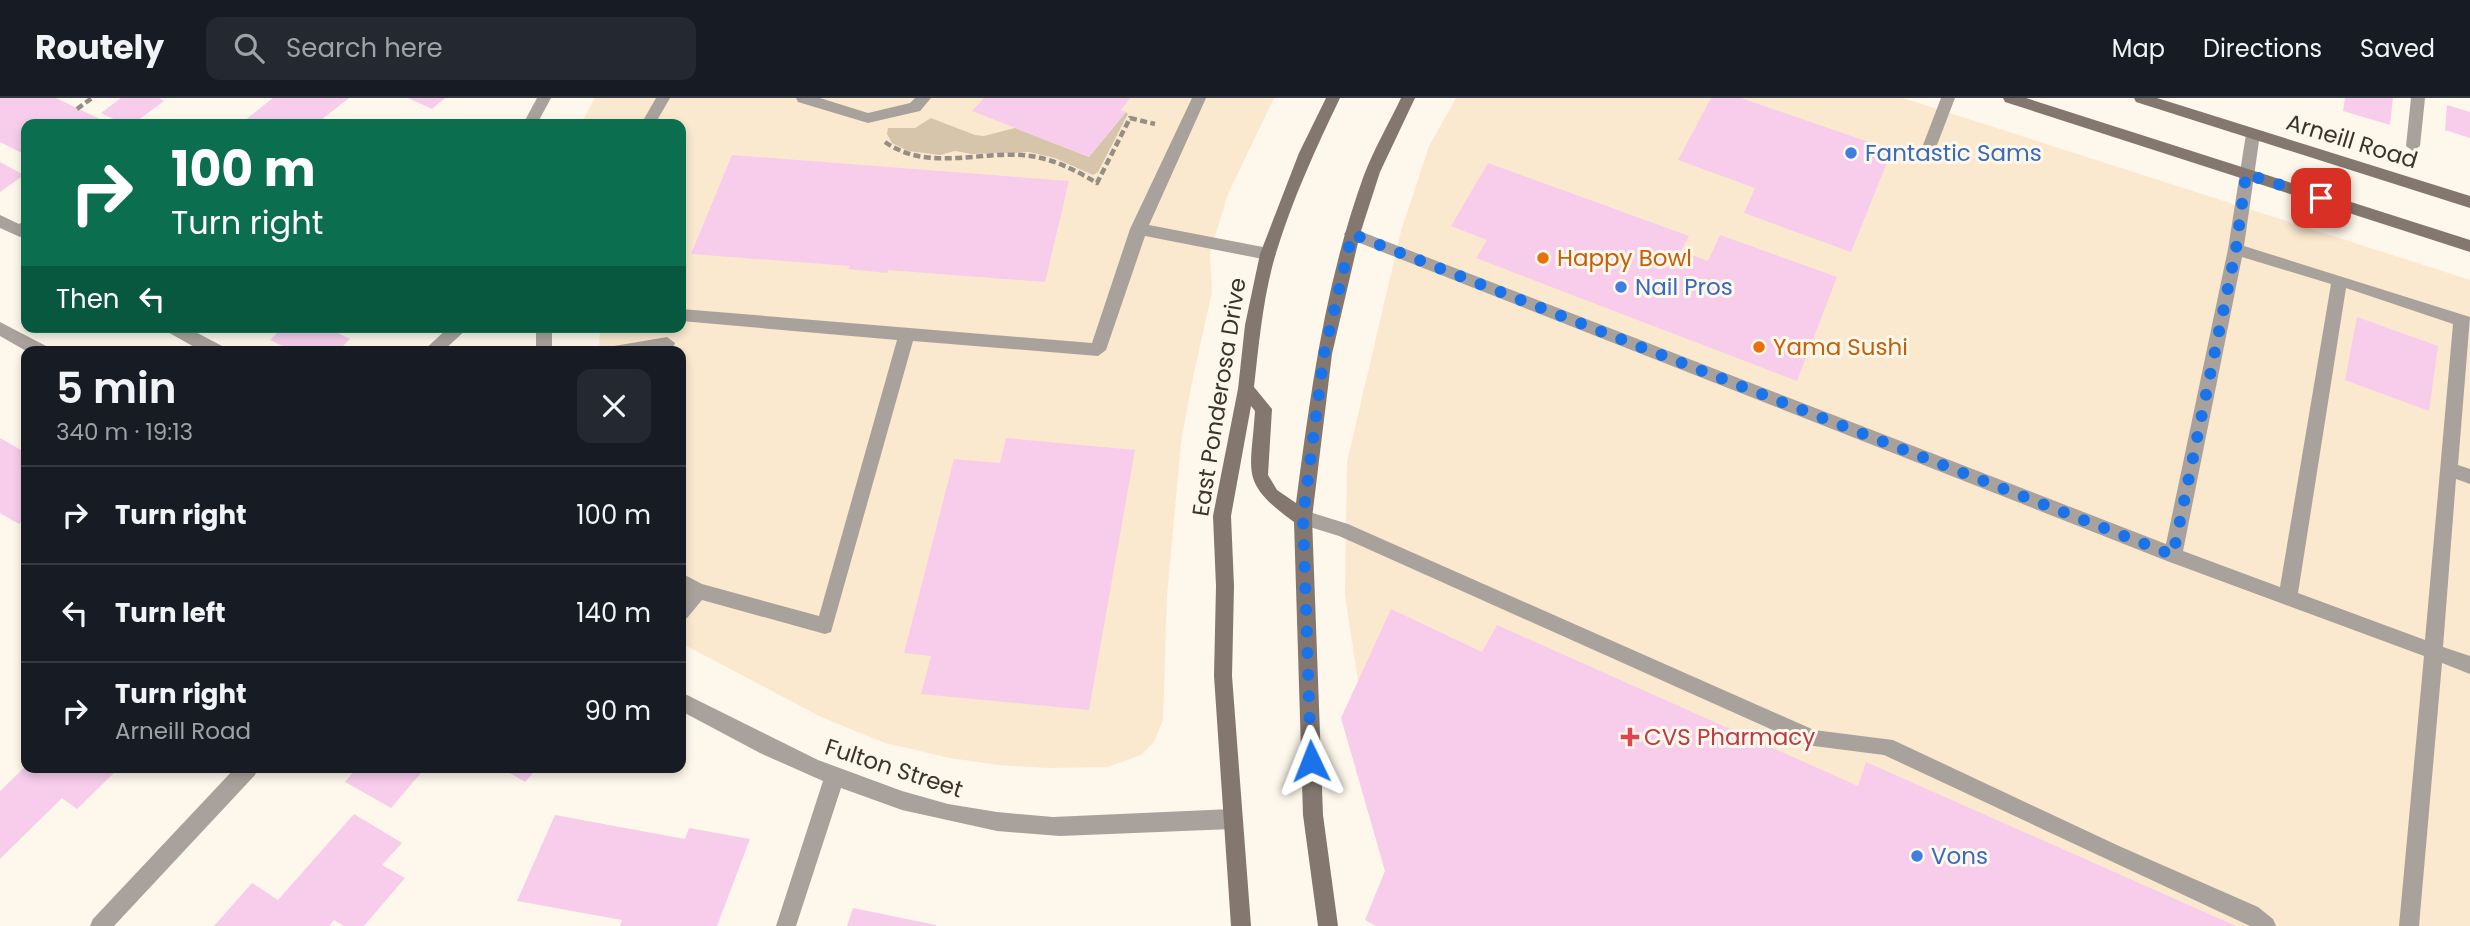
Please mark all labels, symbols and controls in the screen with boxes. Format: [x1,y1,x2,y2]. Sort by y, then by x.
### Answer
search box [206,17,696,80]
text: Routely [35,24,164,71]
icon: search [230,29,268,67]
text: Search here [286,30,443,66]
text: Map [2112,32,2165,65]
text: Directions [2203,32,2322,65]
text: Saved [2360,32,2435,65]
street label: Arneill Road [2282,106,2422,176]
text: 100 m [171,135,316,203]
place label: Fantastic Sams [1865,137,2042,169]
marker: Fantastic Sams [1843,145,1859,161]
icon: right [56,147,147,238]
pin [2291,168,2351,228]
icon: arrive [2302,179,2340,217]
text: Turn right [171,200,323,245]
place label: Happy Bowl [1557,242,1692,274]
marker: Happy Bowl [1535,250,1551,266]
place label: Nail Pros [1635,271,1733,303]
street label: East Ponderosa Drive [1184,275,1254,519]
marker: Nail Pros [1613,279,1629,295]
icon: left [133,280,171,318]
text: Then [56,281,119,317]
place label: Yama Sushi [1773,331,1908,363]
marker: Yama Sushi [1751,339,1767,355]
text: 5 min [56,359,177,418]
button: close [577,369,651,443]
text: 340 m · 19:13 [56,416,193,448]
icon: right [56,496,94,534]
text: Turn right [115,497,247,533]
text: 100 m [576,497,651,533]
icon: left [56,594,94,632]
text: Turn left [115,595,226,631]
text: 140 m [576,595,651,631]
text: Turn right [115,676,247,712]
icon: right [56,692,94,730]
text: 90 m [585,693,651,729]
text: Arneill Road [115,715,251,747]
place label: CVS Pharmacy [1644,721,1815,753]
position arrow [1274,724,1348,798]
marker: CVS Pharmacy [1622,729,1638,745]
street label: Fulton Street [821,731,967,805]
place label: Vons [1931,840,1988,872]
marker: Vons [1909,848,1925,864]

